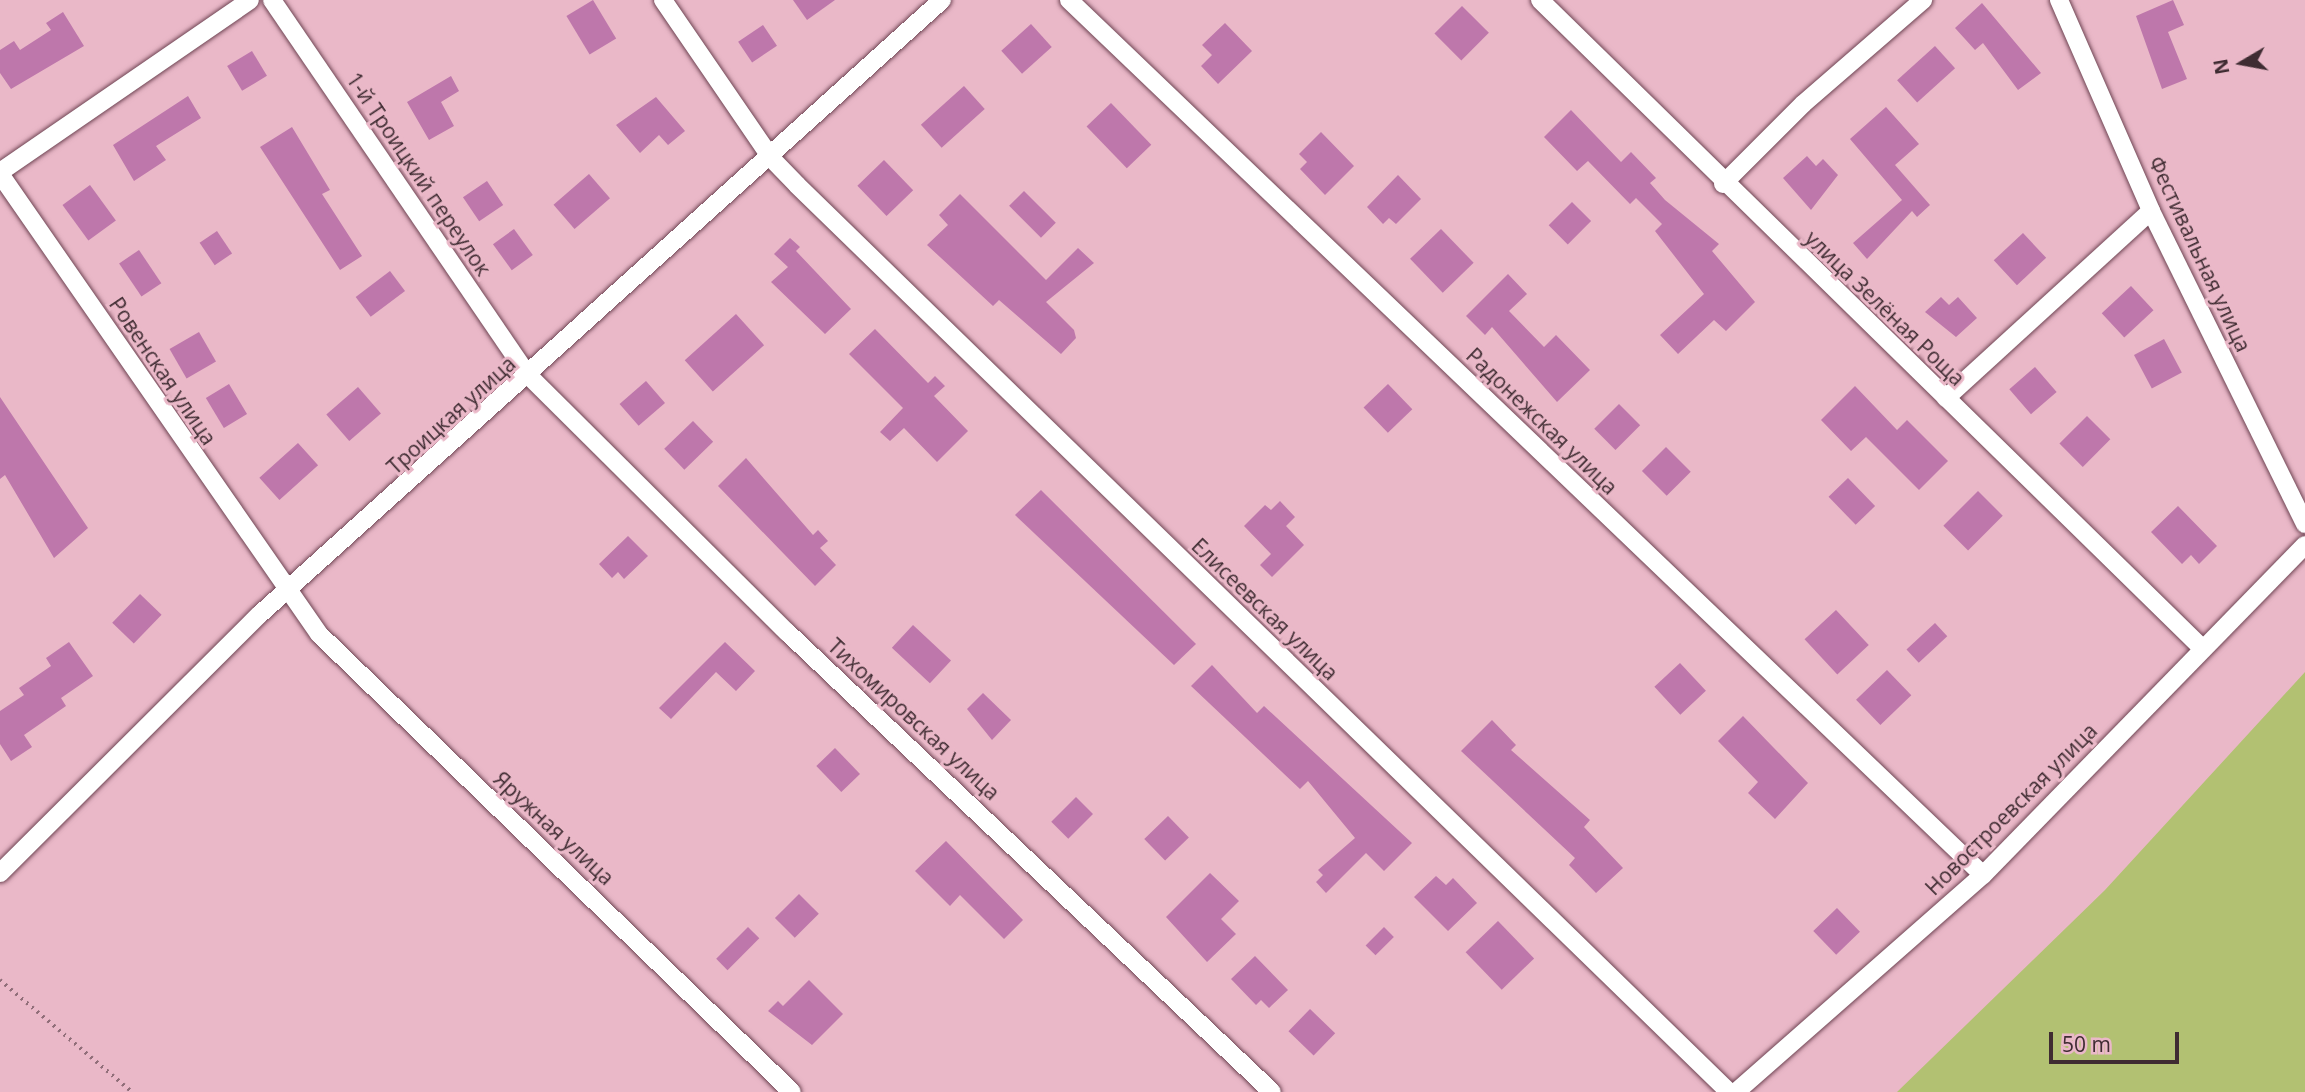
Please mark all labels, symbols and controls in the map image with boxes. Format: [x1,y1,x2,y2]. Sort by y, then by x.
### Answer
north arrow [2207,28,2277,98]
text: N [2207,57,2235,77]
street label: 1-й Троицкий переулок [342,68,496,280]
street label: Фестивальная улица [2144,152,2256,356]
street label: улица Зелёная Роща [1800,225,1970,391]
street label: Ровенская улица [104,292,222,450]
street label: Радонежская улица [1461,343,1623,499]
street label: Троицкая улица [382,351,520,479]
street label: Елисеевская улица [1187,533,1343,685]
street label: Тихомировская улица [823,633,1005,805]
street label: Новостроевская улица [1920,718,2102,900]
street label: Яружная улица [489,766,619,890]
scale bar [2053,1018,2182,1062]
text: 50 m [2062,1030,2111,1058]

